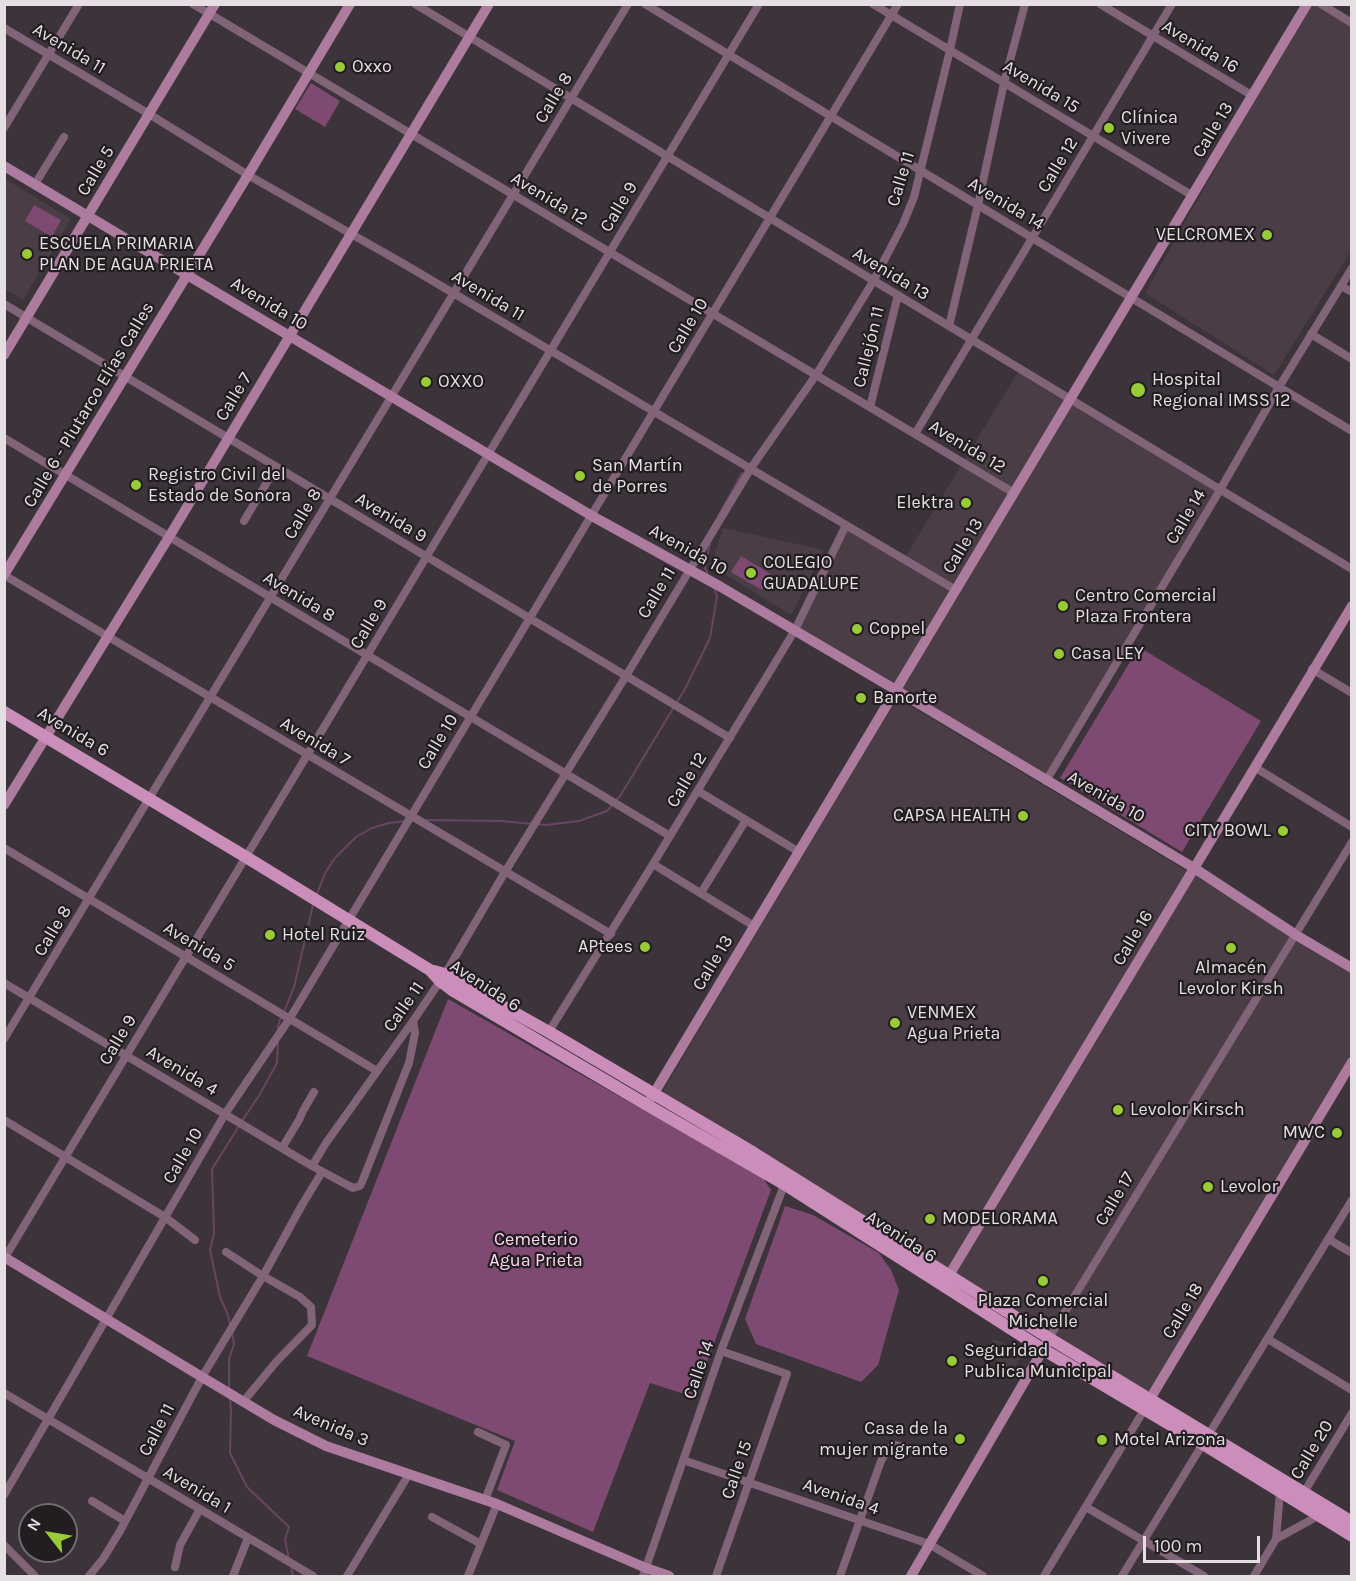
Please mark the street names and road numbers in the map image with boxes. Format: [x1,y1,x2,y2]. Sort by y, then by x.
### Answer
street label: Avenida 16 [1158,16,1242,78]
street label: Avenida 11 [29,19,109,79]
street label: Avenida 15 [999,56,1083,118]
street label: Calle 8 [530,69,578,127]
street label: Calle 13 [1188,98,1238,162]
street label: Calle 12 [1033,133,1083,197]
street label: Calle 5 [73,142,119,200]
street label: Calle 11 [882,149,920,209]
street label: Avenida 12 [507,168,591,230]
street label: Avenida 14 [964,173,1048,235]
street label: Calle 9 [596,178,642,236]
street label: Avenida 13 [849,243,933,305]
street label: Avenida 11 [448,266,528,326]
street label: Avenida 10 [227,273,311,335]
street label: Calle 10 [663,294,713,358]
street label: Calle 6 - Plutarco Elías Calles [19,298,159,512]
street label: Callejón 11 [849,304,889,390]
street label: Calle 7 [211,369,257,425]
street label: Avenida 12 [925,416,1009,478]
street label: Calle 8 [279,485,327,543]
street label: Calle 14 [1161,485,1211,549]
street label: Avenida 9 [351,488,431,548]
street label: Calle 13 [938,514,988,578]
street label: Avenida 10 [645,520,731,580]
street label: Calle 11 [633,563,681,623]
street label: Avenida 8 [259,567,339,627]
street label: Calle 9 [346,595,392,653]
street label: Avenida 6 [33,702,113,762]
street label: Calle 10 [413,710,463,774]
street label: Avenida 7 [276,713,354,771]
street label: Calle 12 [662,748,712,812]
street label: Avenida 10 [1063,766,1149,828]
street label: Calle 8 [29,902,77,960]
street label: Calle 16 [1108,906,1158,970]
street label: Avenida 5 [159,917,239,977]
street label: Calle 13 [688,931,738,995]
street label: Avenida 6 [446,955,524,1017]
street label: Calle 11 [379,978,429,1036]
street label: Calle 9 [95,1011,141,1069]
street label: Avenida 4 [142,1041,222,1101]
street label: Calle 10 [158,1124,208,1188]
street label: Calle 17 [1091,1168,1139,1230]
street label: Avenida 6 [862,1206,940,1268]
street label: Calle 18 [1158,1279,1208,1343]
street label: Calle 14 [679,1338,719,1402]
street label: Calle 11 [134,1400,180,1460]
street label: Avenida 3 [290,1400,372,1452]
street label: Calle 20 [1286,1416,1338,1484]
street label: Calle 15 [717,1438,757,1502]
street label: Avenida 1 [159,1461,235,1519]
street label: Avenida 4 [800,1474,882,1520]

